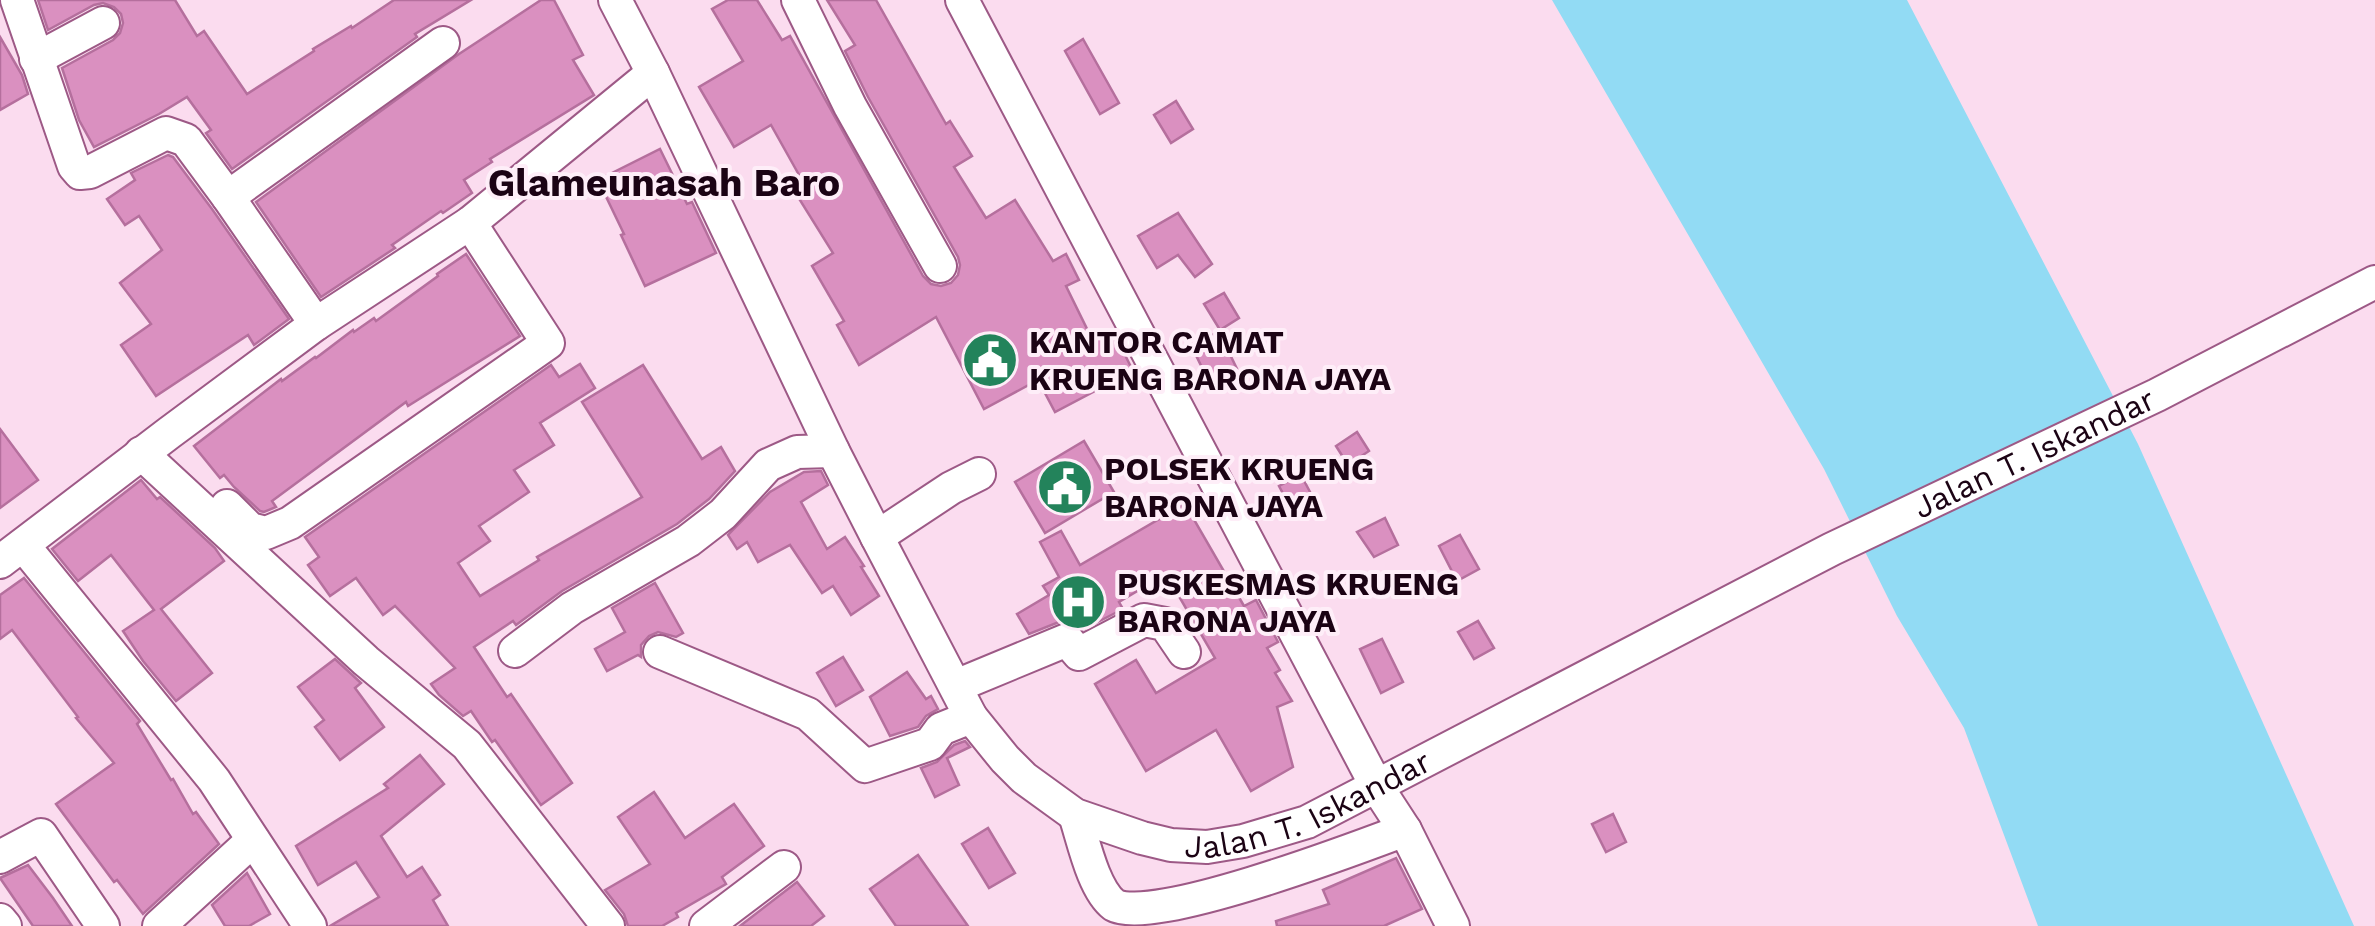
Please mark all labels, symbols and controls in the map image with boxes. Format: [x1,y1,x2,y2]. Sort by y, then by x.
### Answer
district label: Glameunasah Baro [488,161,840,205]
place label: KANTOR CAMAT KRUENG BARONA JAYA [1029,323,1391,398]
public building icon: KANTOR CAMAT KRUENG BARONA JAYA [960,330,1020,390]
street label: Jalan T. Iskandar [1908,380,2161,527]
place label: POLSEK KRUENG BARONA JAYA [1104,450,1374,525]
public building icon: POLSEK KRUENG BARONA JAYA [1035,457,1095,517]
place label: PUSKESMAS KRUENG BARONA JAYA [1117,565,1459,640]
hospital icon: PUSKESMAS KRUENG BARONA JAYA [1048,572,1108,632]
street label: Jalan T. Iskandar [1184,742,1437,867]

